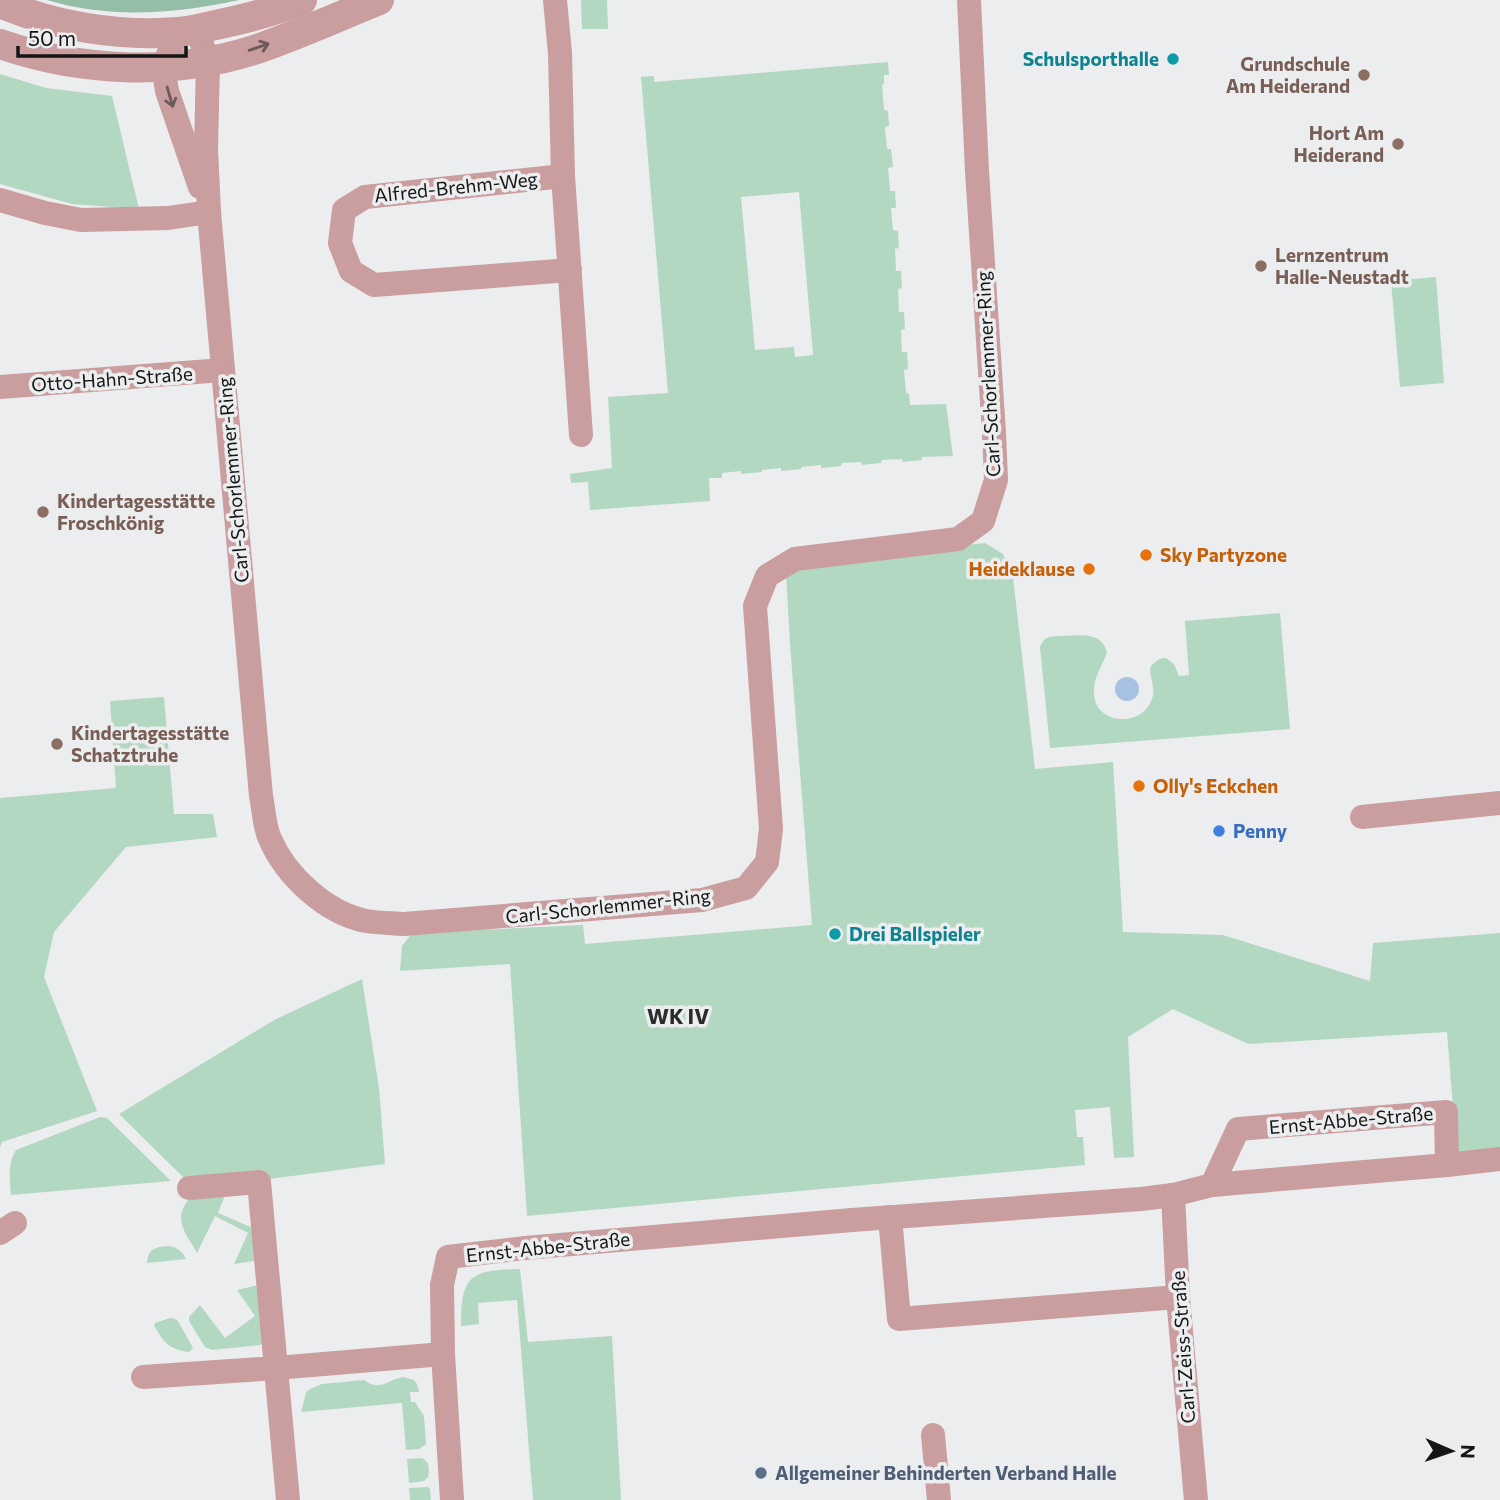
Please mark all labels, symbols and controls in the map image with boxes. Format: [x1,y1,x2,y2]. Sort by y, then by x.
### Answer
scale bar [18,14,186,58]
text: 50 m [28,25,76,50]
one-way arrow [248,40,270,52]
place label: Schulsporthalle [1023,47,1159,70]
marker: Schulsporthalle [1165,51,1181,67]
place label: Grundschule Am Heiderand [1226,52,1350,97]
marker: Grundschule Am Heiderand [1356,67,1372,83]
one-way arrow [164,86,177,108]
place label: Hort Am Heiderand [1294,121,1384,166]
marker: Hort Am Heiderand [1390,136,1406,152]
street label: Alfred-Brehm-Weg [373,166,539,207]
place label: Lernzentrum Halle-Neustadt [1275,243,1409,288]
marker: Lernzentrum Halle-Neustadt [1253,258,1269,274]
street label: Carl-Schorlemmer-Ring [971,270,1004,478]
street label: Otto-Hahn-Straße [30,361,194,396]
street label: Carl-Schorlemmer-Ring [212,376,253,584]
place label: Kindertagesstätte Froschkönig [57,489,215,534]
marker: Kindertagesstätte Froschkönig [35,504,51,520]
place label: Sky Partyzone [1160,543,1287,566]
marker: Sky Partyzone [1138,547,1154,563]
place label: Heideklause [969,557,1075,580]
marker: Heideklause [1081,561,1097,577]
place label: Kindertagesstätte Schatztruhe [71,721,229,766]
marker: Kindertagesstätte Schatztruhe [49,736,65,752]
place label: Olly's Eckchen [1153,774,1278,797]
marker: Olly's Eckchen [1131,778,1147,794]
place label: Penny [1233,819,1288,842]
marker: Penny [1211,823,1227,839]
street label: Carl-Schorlemmer-Ring [504,883,712,928]
place label: Drei Ballspieler [849,922,981,945]
marker: Drei Ballspieler [827,926,843,942]
district label: WK IV [647,1003,709,1028]
street label: Ernst-Abbe-Straße [1268,1101,1434,1138]
street label: Ernst-Abbe-Straße [465,1226,631,1267]
street label: Carl-Zeiss-Straße [1166,1270,1199,1424]
north arrow [1416,1416,1486,1486]
text: N [1457,1444,1480,1459]
place label: Allgemeiner Behinderten Verband Halle [775,1461,1117,1484]
marker: Allgemeiner Behinderten Verband Halle [753,1465,769,1481]

